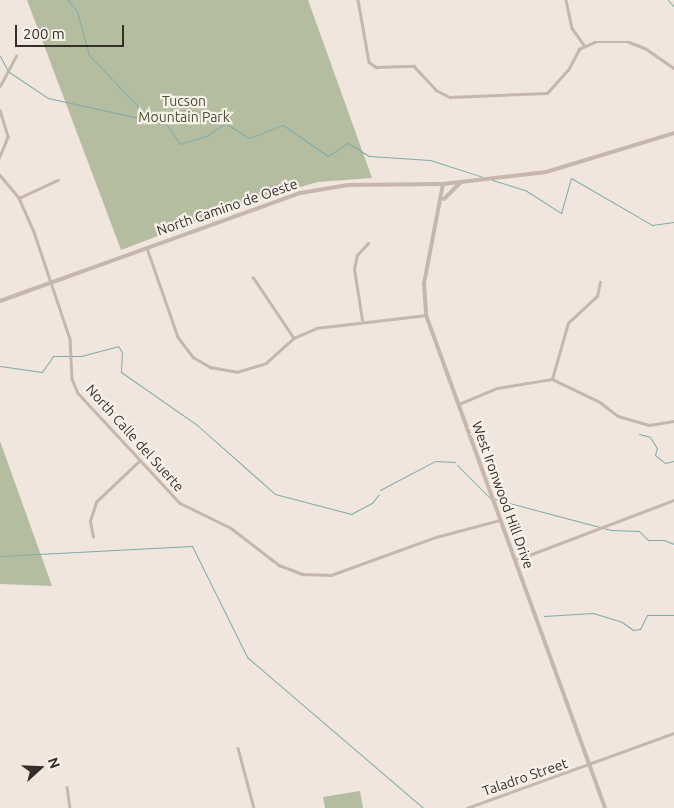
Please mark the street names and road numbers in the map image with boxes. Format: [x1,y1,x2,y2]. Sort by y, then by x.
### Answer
street label: North Camino de Oeste [154,175,300,239]
street label: North Calle del Suerte [82,381,188,495]
street label: West Ironwood Hill Drive [468,419,538,571]
street label: Taladro Street [480,755,570,799]

